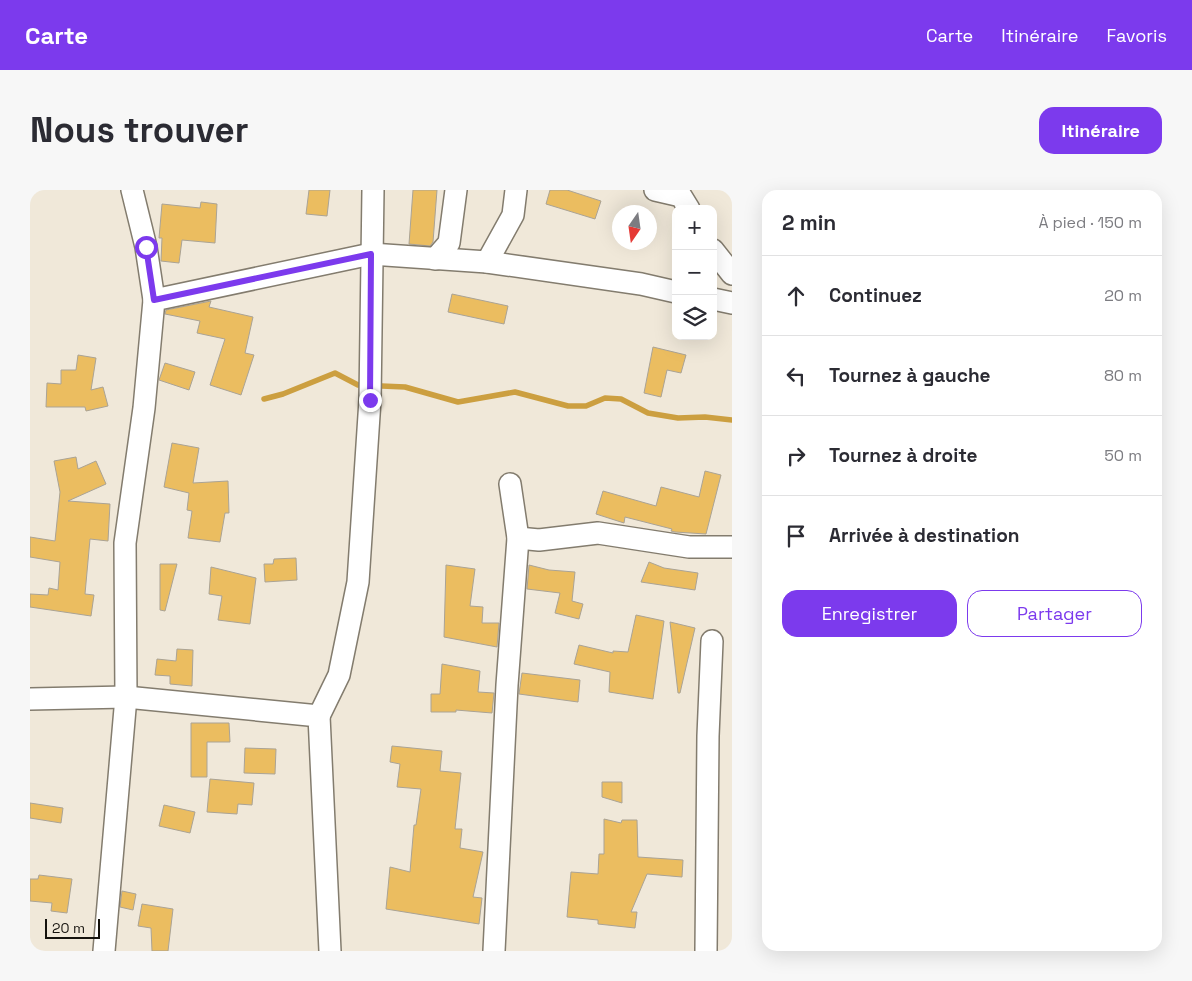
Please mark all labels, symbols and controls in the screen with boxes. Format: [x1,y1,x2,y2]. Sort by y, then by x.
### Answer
text: Carte [25,20,88,51]
text: Carte [926,24,973,47]
text: Itinéraire [1001,24,1078,47]
text: Favoris [1106,24,1167,47]
button: Itinéraire [1039,107,1162,154]
text: Nous trouver [30,108,249,152]
north arrow [612,205,657,250]
map controls [672,205,717,340]
button: + [672,205,717,250]
text: 2 min [782,209,836,236]
text: À pied · 150 m [1038,212,1142,233]
route start [135,236,158,259]
button: − [672,250,717,295]
icon: ahead [782,282,810,310]
text: Continuez [829,283,922,308]
text: 20 m [1104,285,1142,306]
button: layers [672,295,717,340]
icon: left [782,362,810,390]
text: Tournez à gauche [829,363,991,388]
text: 80 m [1104,365,1142,386]
route end [359,389,382,412]
icon: right [782,442,810,470]
text: Tournez à droite [829,443,978,468]
text: 50 m [1104,445,1142,466]
icon: arrive [782,522,810,550]
text: Arrivée à destination [829,523,1019,548]
button: Enregistrer [782,590,957,637]
button: Partager [967,590,1142,637]
scale bar [45,916,100,939]
text: 20 m [52,919,85,937]

